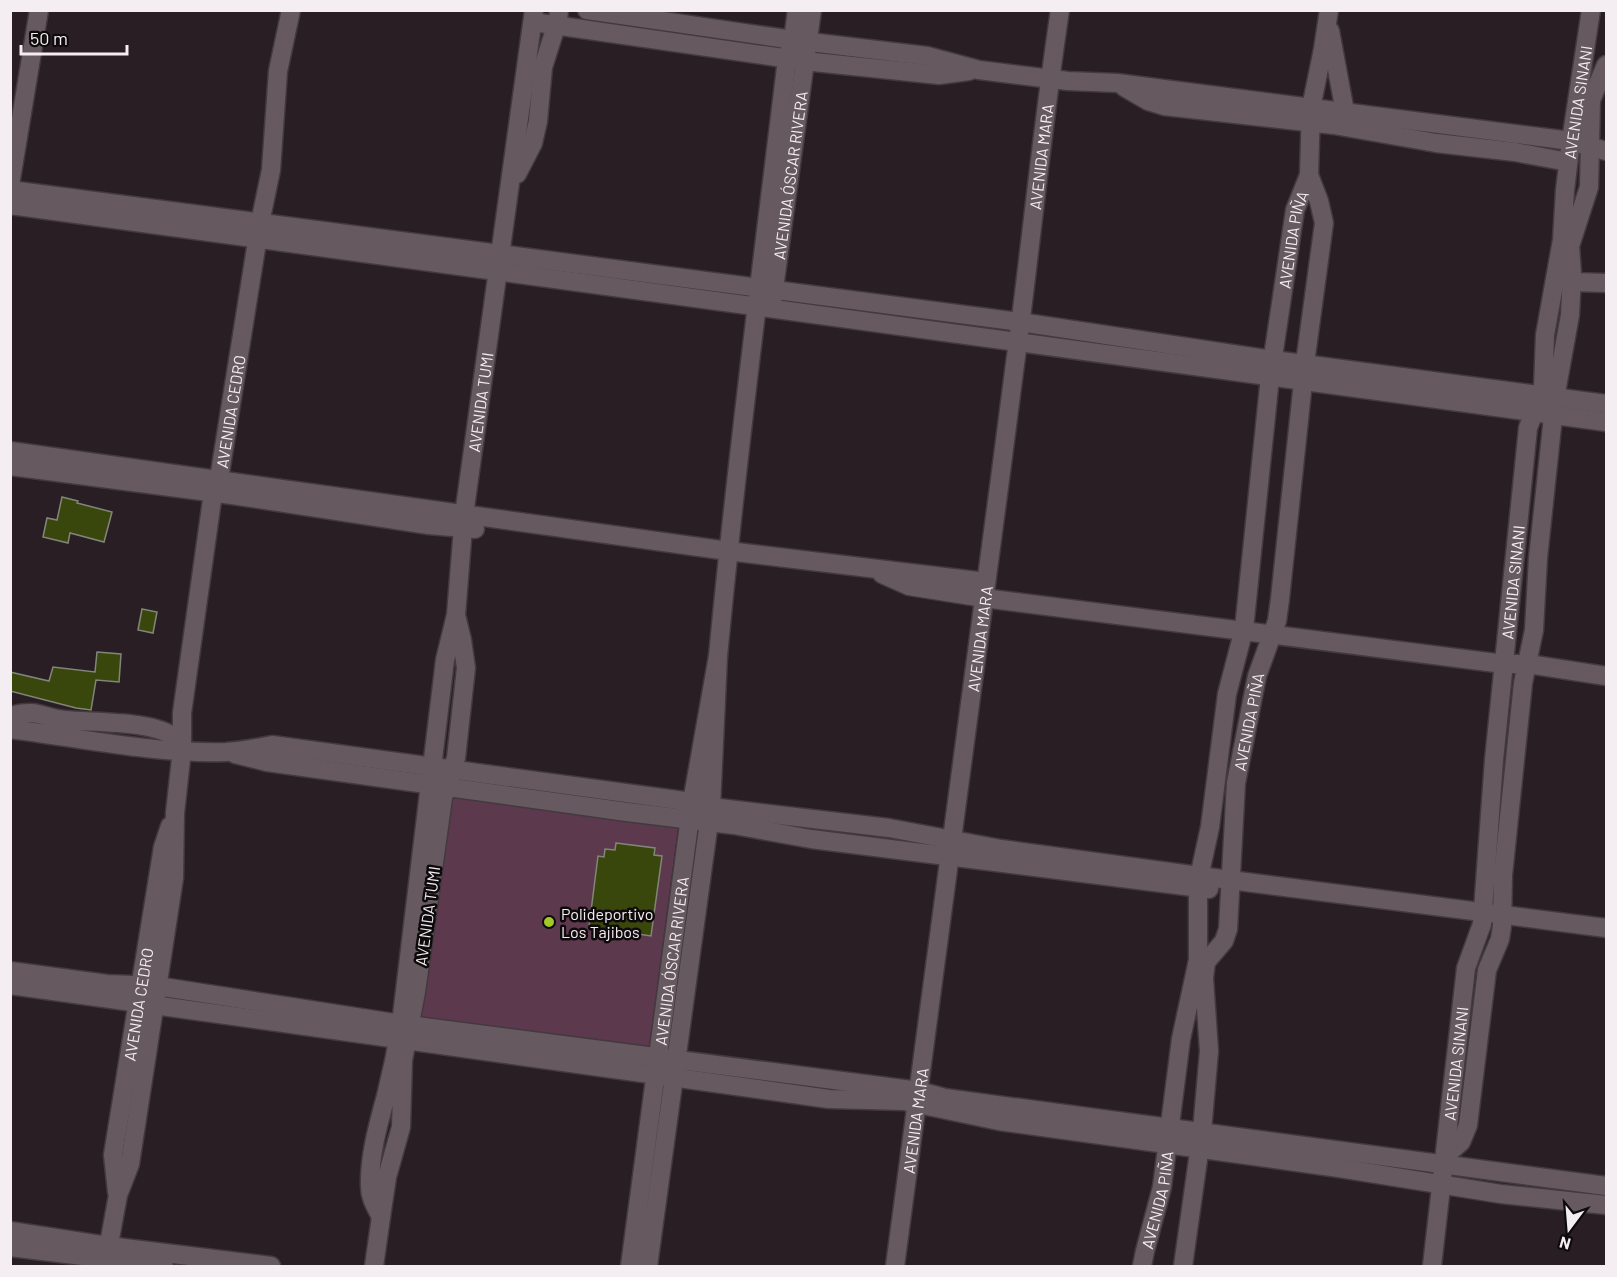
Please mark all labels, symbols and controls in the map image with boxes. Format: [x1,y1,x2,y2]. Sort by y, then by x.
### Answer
scale bar [21,18,128,56]
text: 50 m [30,27,68,49]
street label: AVENIDA SINANI [1559,44,1595,160]
street label: AVENIDA ÓSCAR RIVERA [769,89,810,261]
street label: AVENIDA MARA [1025,102,1056,211]
street label: AVENIDA PIÑA [1274,187,1312,290]
street label: AVENIDA TUMI [463,351,496,453]
street label: AVENIDA CEDRO [211,354,248,469]
street label: AVENIDA SINANI [1497,524,1527,640]
street label: AVENIDA MARA [963,584,996,693]
street label: AVENIDA PIÑA [1229,671,1267,772]
street label: AVENIDA TUMI [411,865,443,967]
street label: AVENIDA ÓSCAR RIVERA [650,875,692,1046]
place label: Polideportivo Los Tajibos [561,904,653,941]
marker: Polideportivo Los Tajibos [542,915,556,929]
street label: AVENIDA CEDRO [119,946,156,1062]
street label: AVENIDA SINANI [1439,1005,1471,1121]
street label: AVENIDA MARA [898,1066,931,1175]
street label: AVENIDA PIÑA [1137,1150,1176,1251]
north arrow [1539,1199,1599,1259]
text: N [1557,1233,1572,1254]

